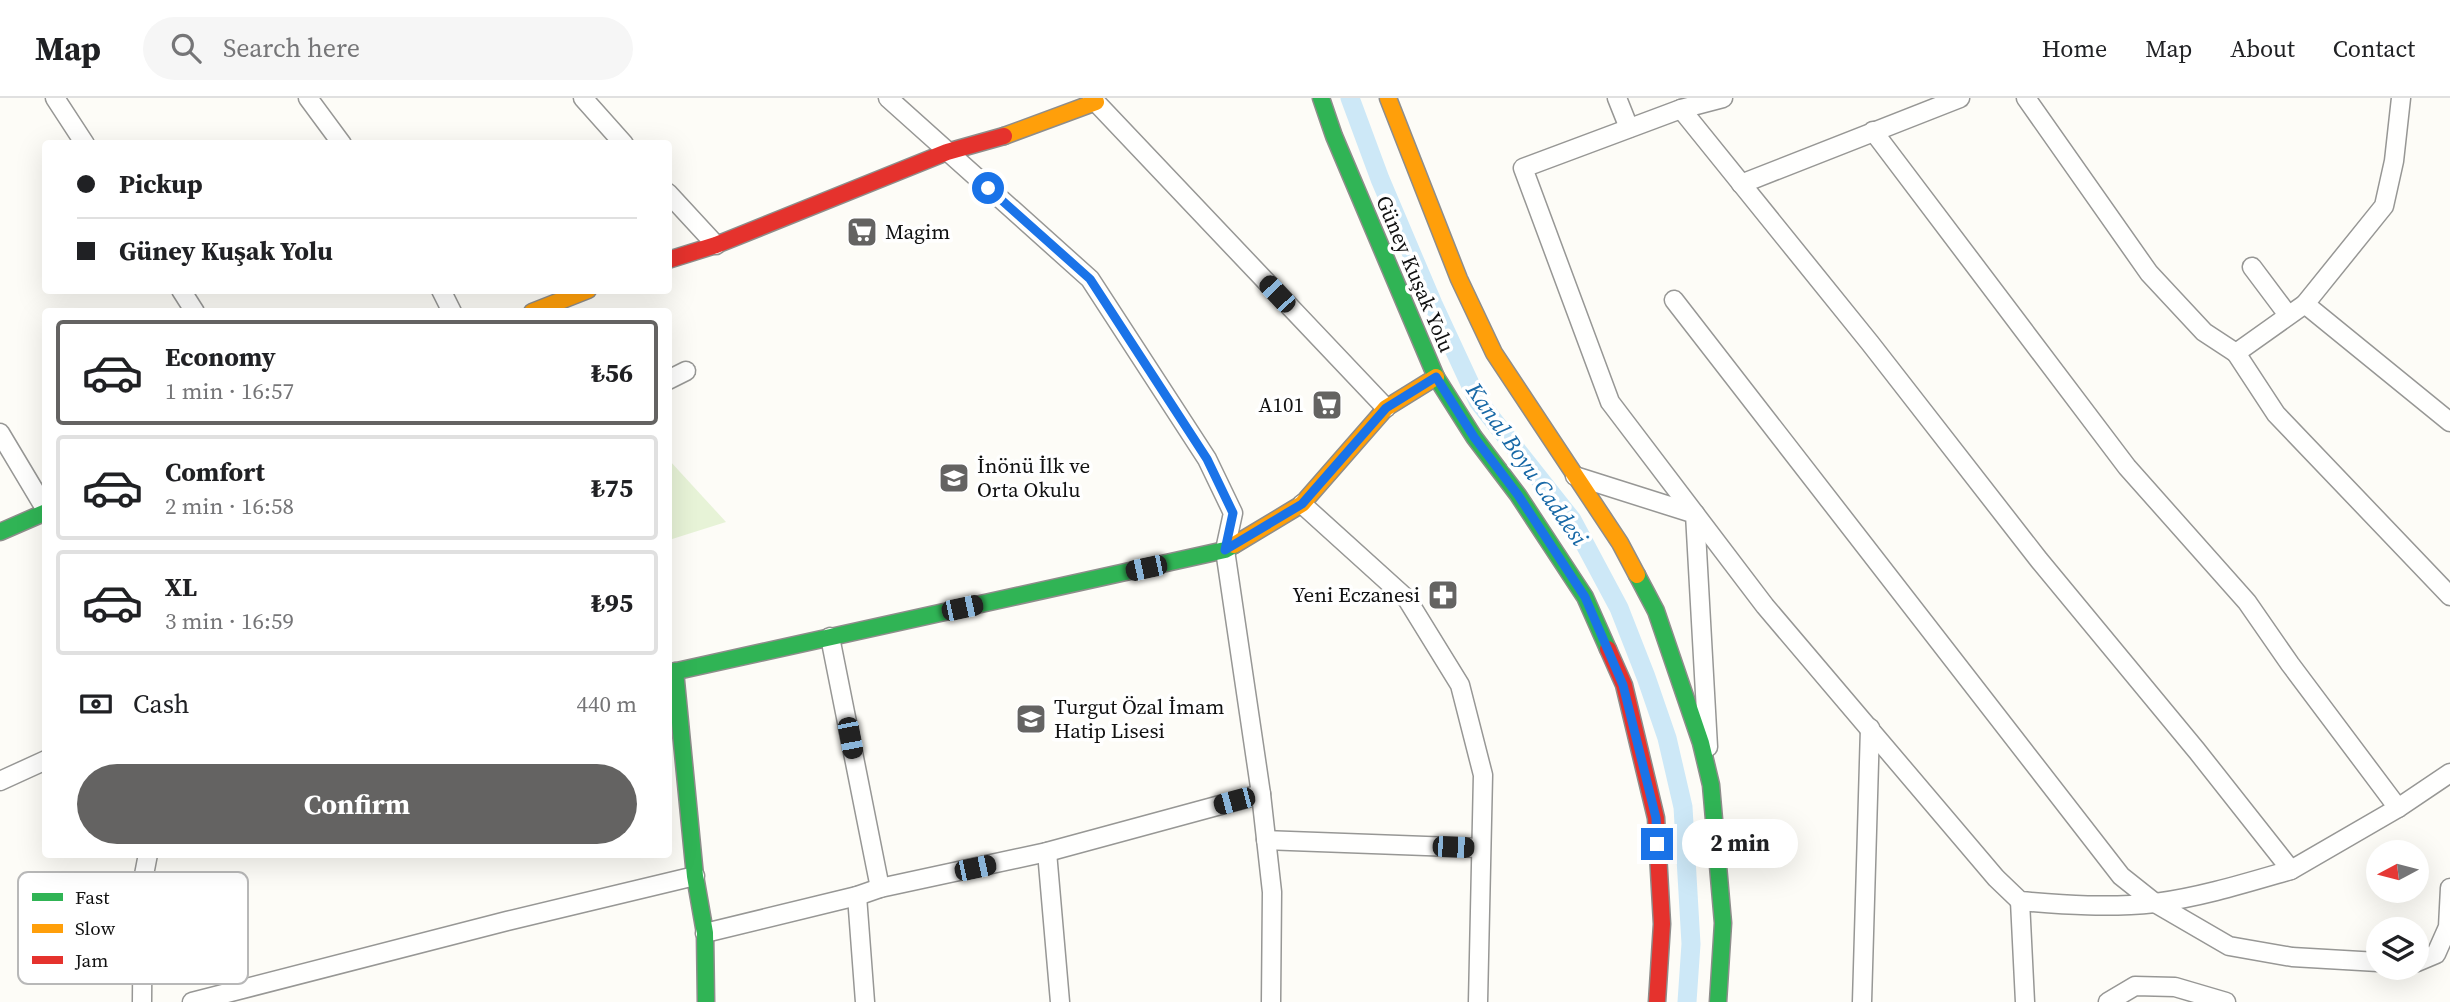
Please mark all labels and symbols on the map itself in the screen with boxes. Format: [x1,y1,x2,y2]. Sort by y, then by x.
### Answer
route start [972,172,1004,204]
street label: Güney Kuşak Yolu [1369,191,1462,357]
supermarket icon: Magim [845,215,879,249]
place label: Magim [885,217,950,246]
car [1255,271,1300,317]
water label: Kanal Boyu Caddesi [1458,375,1595,552]
supermarket icon: A101 [1310,388,1344,422]
place label: A101 [1259,390,1304,419]
place label: İnönü İlk ve Orta Okulu [977,451,1090,504]
school or university icon: İnönü İlk ve Orta Okulu [937,461,971,495]
car [1124,553,1169,583]
pharmacy icon: Yeni Eczanesi [1426,578,1460,612]
place label: Yeni Eczanesi [1292,580,1420,609]
car [940,593,985,623]
place label: Turgut Özal İmam Hatip Lisesi [1054,692,1225,745]
school or university icon: Turgut Özal İmam Hatip Lisesi [1014,702,1048,736]
car [836,715,865,761]
car [1211,785,1258,817]
callout: 2 min [1682,820,1797,868]
route end [1641,828,1673,860]
car [1432,836,1475,858]
north arrow [2366,840,2429,903]
car [953,853,998,883]
legend [18,872,248,984]
text: Fast [75,884,110,910]
text: Slow [75,915,116,941]
text: Jam [74,947,108,973]

